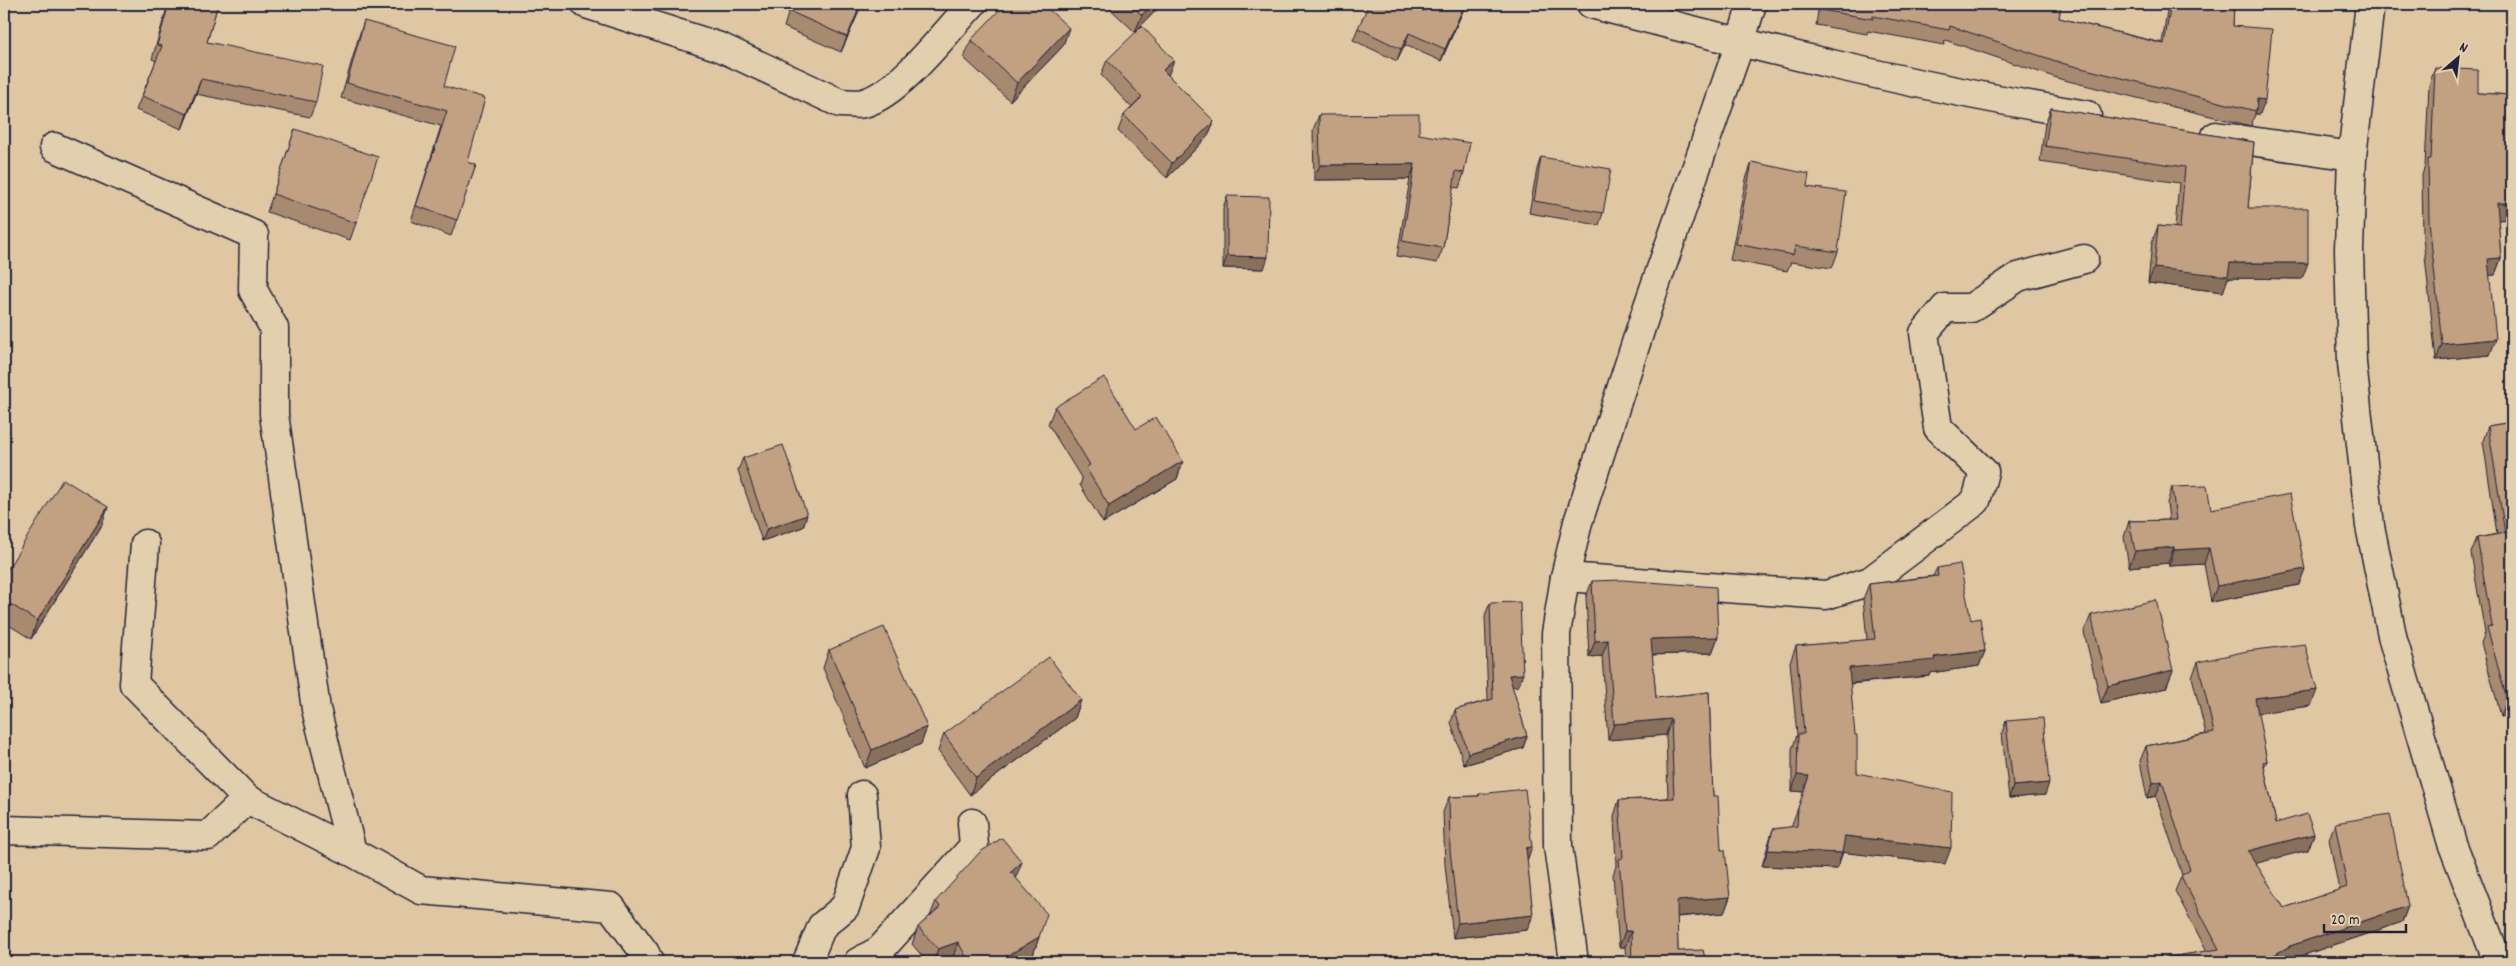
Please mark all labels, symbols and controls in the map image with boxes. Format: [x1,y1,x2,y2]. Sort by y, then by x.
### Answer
north arrow [2434,32,2484,82]
text: N [2455,38,2471,59]
scale bar [2324,901,2406,933]
text: 20 m [2331,910,2359,932]

